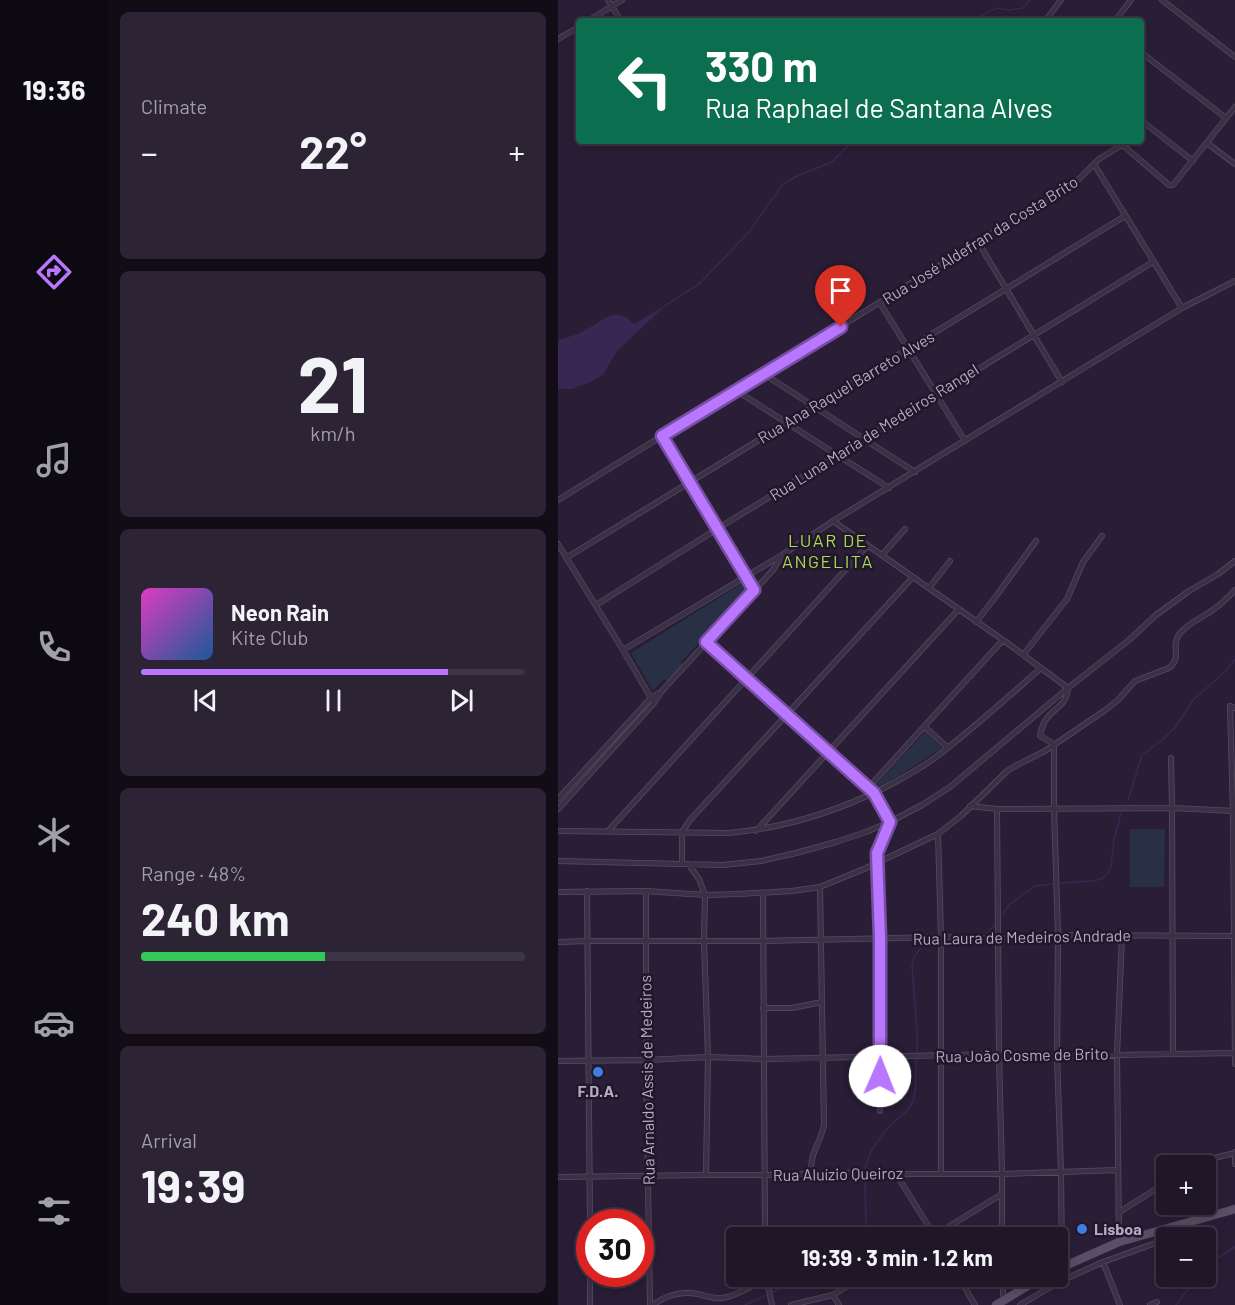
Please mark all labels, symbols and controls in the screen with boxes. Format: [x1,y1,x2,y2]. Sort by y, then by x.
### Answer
text: 330 m [705,40,818,90]
icon: left [606,42,684,120]
text: 19:36 [23,73,85,105]
text: Rua Raphael de Santana Alves [705,91,1053,123]
text: Climate [141,94,207,118]
text: 22° [299,124,367,178]
text: − [141,132,158,172]
text: + [508,132,525,172]
street label: Rua José Aldefran da Costa Brito [879,171,1081,308]
icon: directions [33,251,75,293]
pin [815,265,866,327]
icon: arrive [824,274,857,307]
street label: Rua Ana Raquel Barreto Alves [754,326,937,447]
text: 21 [298,335,368,429]
street label: Rua Luna Maria de Medeiros Rangel [766,359,982,504]
text: km/h [310,421,356,445]
icon: music [33,439,75,481]
district label: LUAR DE ANGELITA [782,529,874,572]
text: Neon Rain [231,599,329,625]
text: Kite Club [231,625,308,649]
icon: phone [33,626,75,668]
icon: previous [189,684,222,717]
icon: pause [317,684,350,717]
icon: next [445,684,478,717]
icon: climate [33,814,75,856]
text: Range · 48% [141,861,246,885]
text: 240 km [141,891,290,945]
street label: Rua Laura de Medeiros Andrade [913,925,1131,948]
street label: Rua Arnaldo Assis de Medeiros [635,975,658,1185]
icon: car [33,1002,75,1044]
street label: Rua João Cosme de Brito [935,1043,1109,1066]
position arrow [848,1044,912,1108]
marker: F.D.A. [591,1065,605,1079]
place label: F.D.A. [578,1081,618,1100]
text: Arrival [141,1128,197,1152]
map controls [1156,1155,1216,1287]
button: + [1156,1155,1216,1215]
text: 19:39 [141,1158,245,1212]
street label: Rua Aluízio Queiroz [773,1163,903,1184]
icon: filters [33,1190,75,1232]
speed limit sign: 30 [576,1209,654,1287]
place label: Lisboa [1094,1219,1142,1238]
marker: Lisboa [1075,1222,1089,1236]
button: − [1156,1227,1216,1287]
text: 19:39 · 3 min · 1.2 km [801,1244,993,1270]

